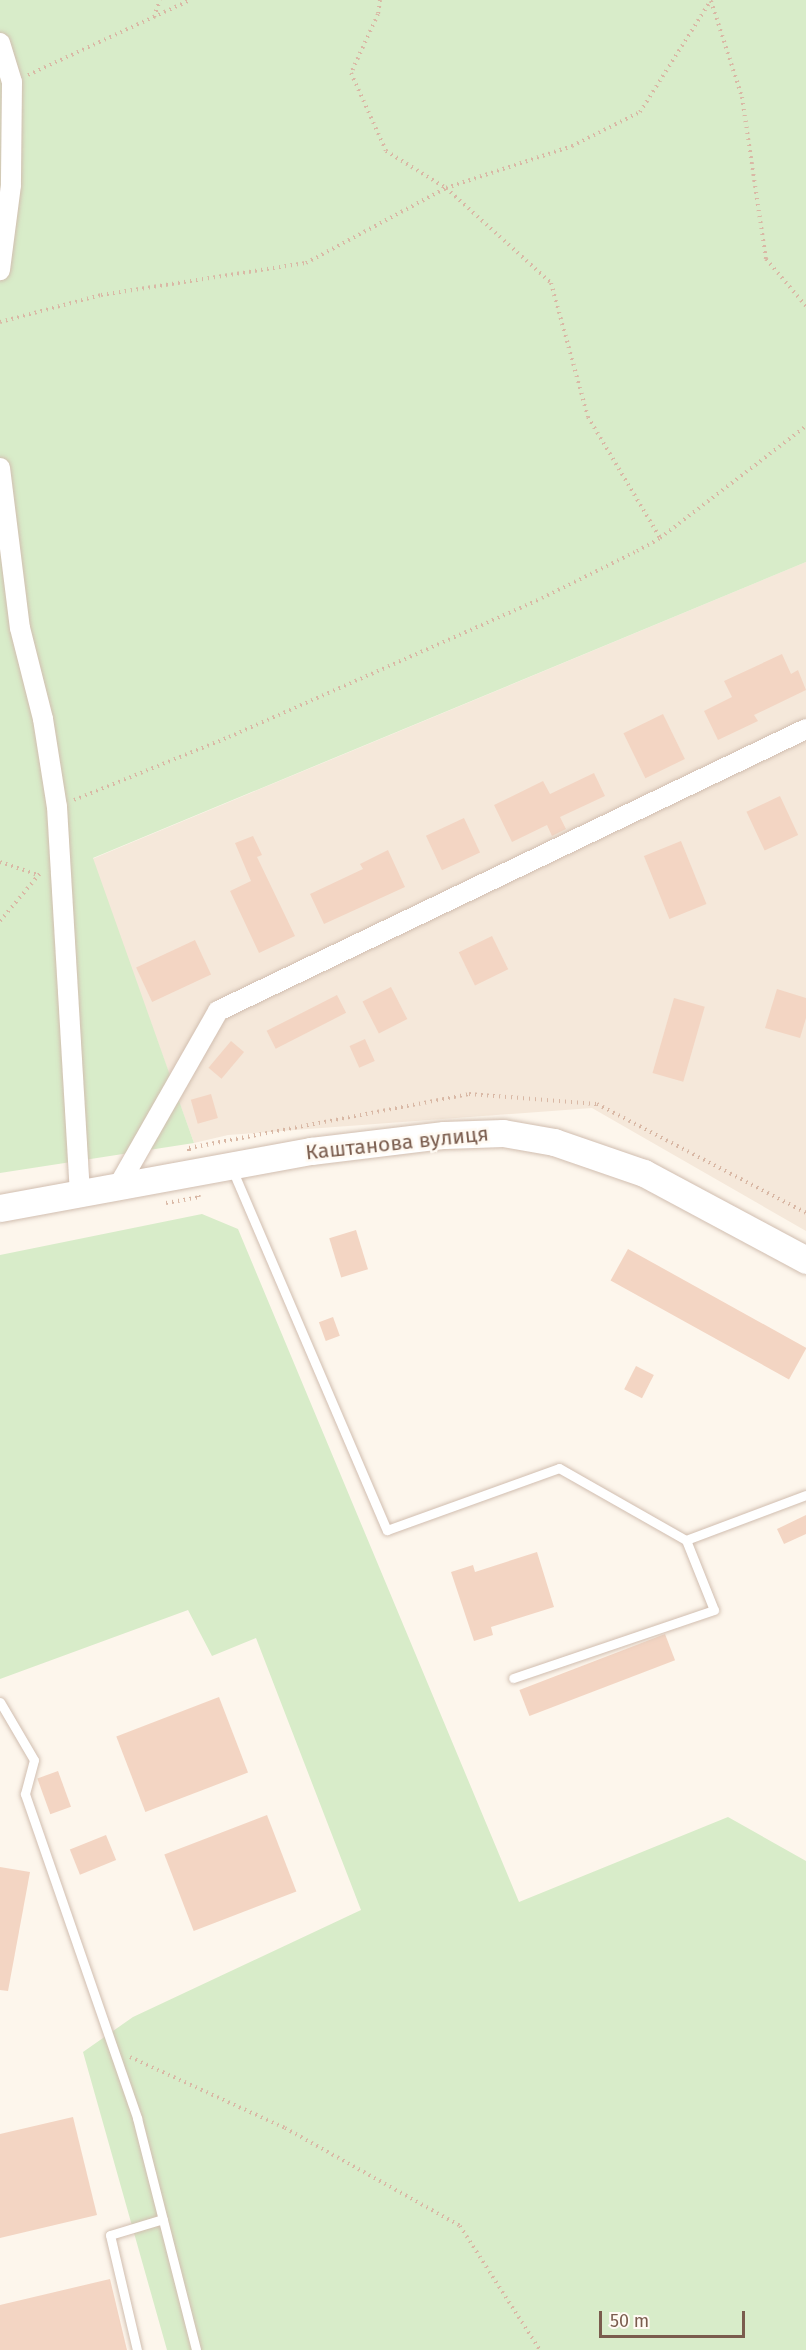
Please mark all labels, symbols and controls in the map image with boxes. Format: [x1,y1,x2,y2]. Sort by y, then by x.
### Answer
street label: Каштанова вулиця [304,1121,490,1165]
scale bar [602,2299,748,2337]
text: 50 m [610,2310,649,2332]

